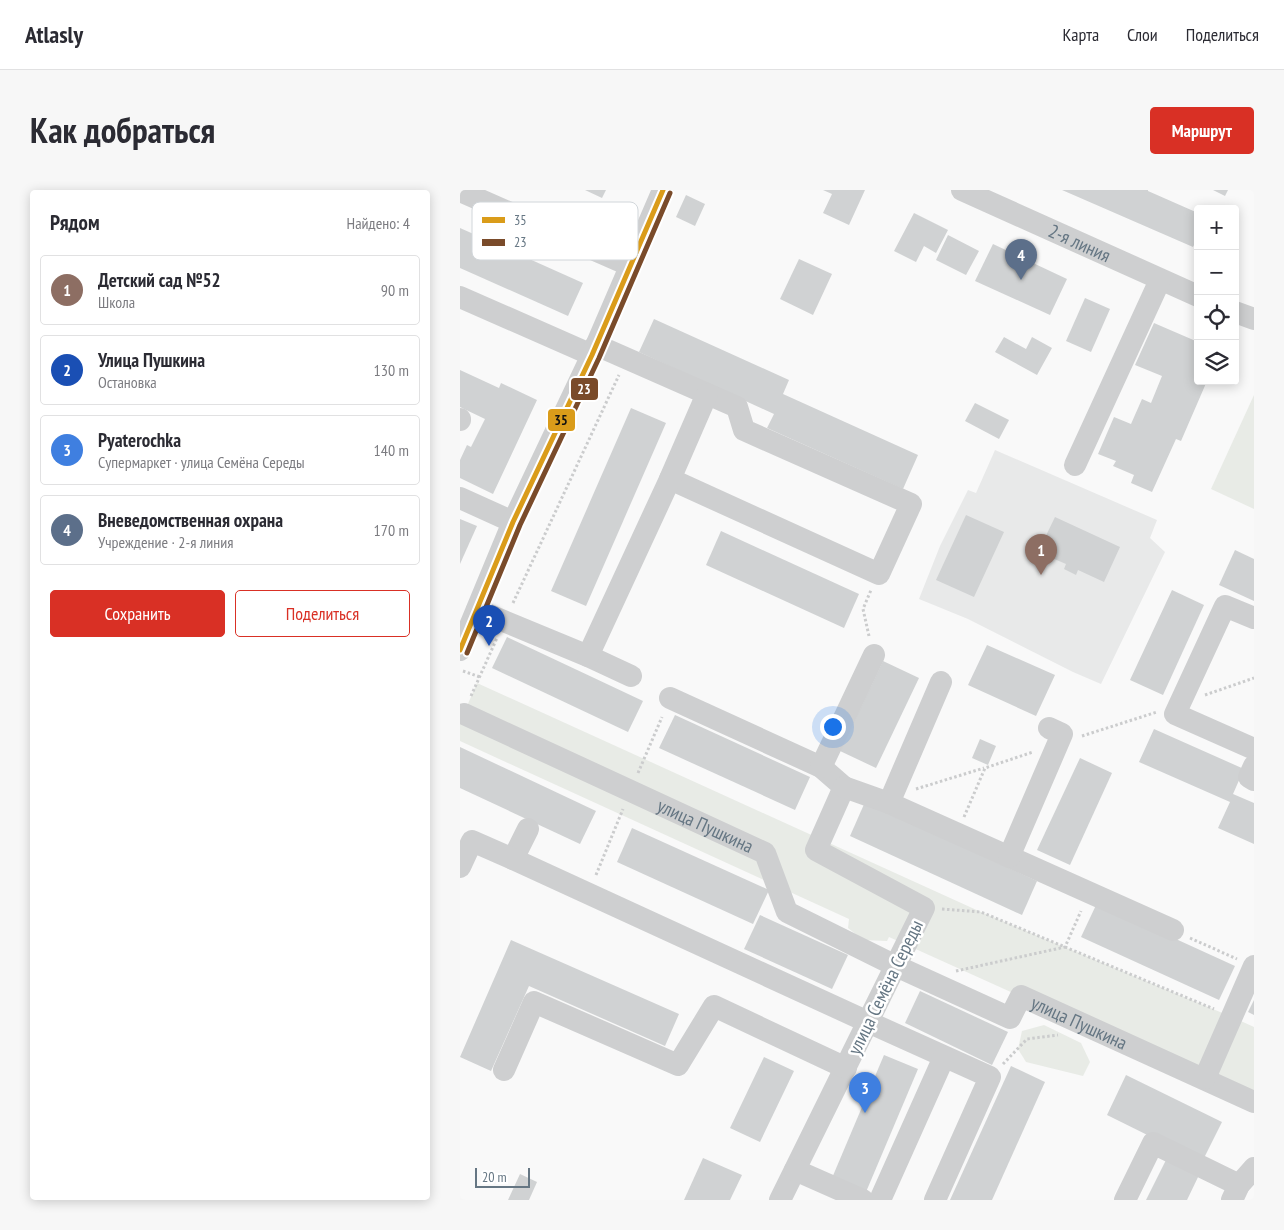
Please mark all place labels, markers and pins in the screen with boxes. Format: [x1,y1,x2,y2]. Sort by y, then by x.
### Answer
pin: 4 [1005,239,1037,280]
pin: 1 [1025,534,1057,575]
pin: 2 [473,605,505,646]
pin: 3 [849,1072,881,1113]

